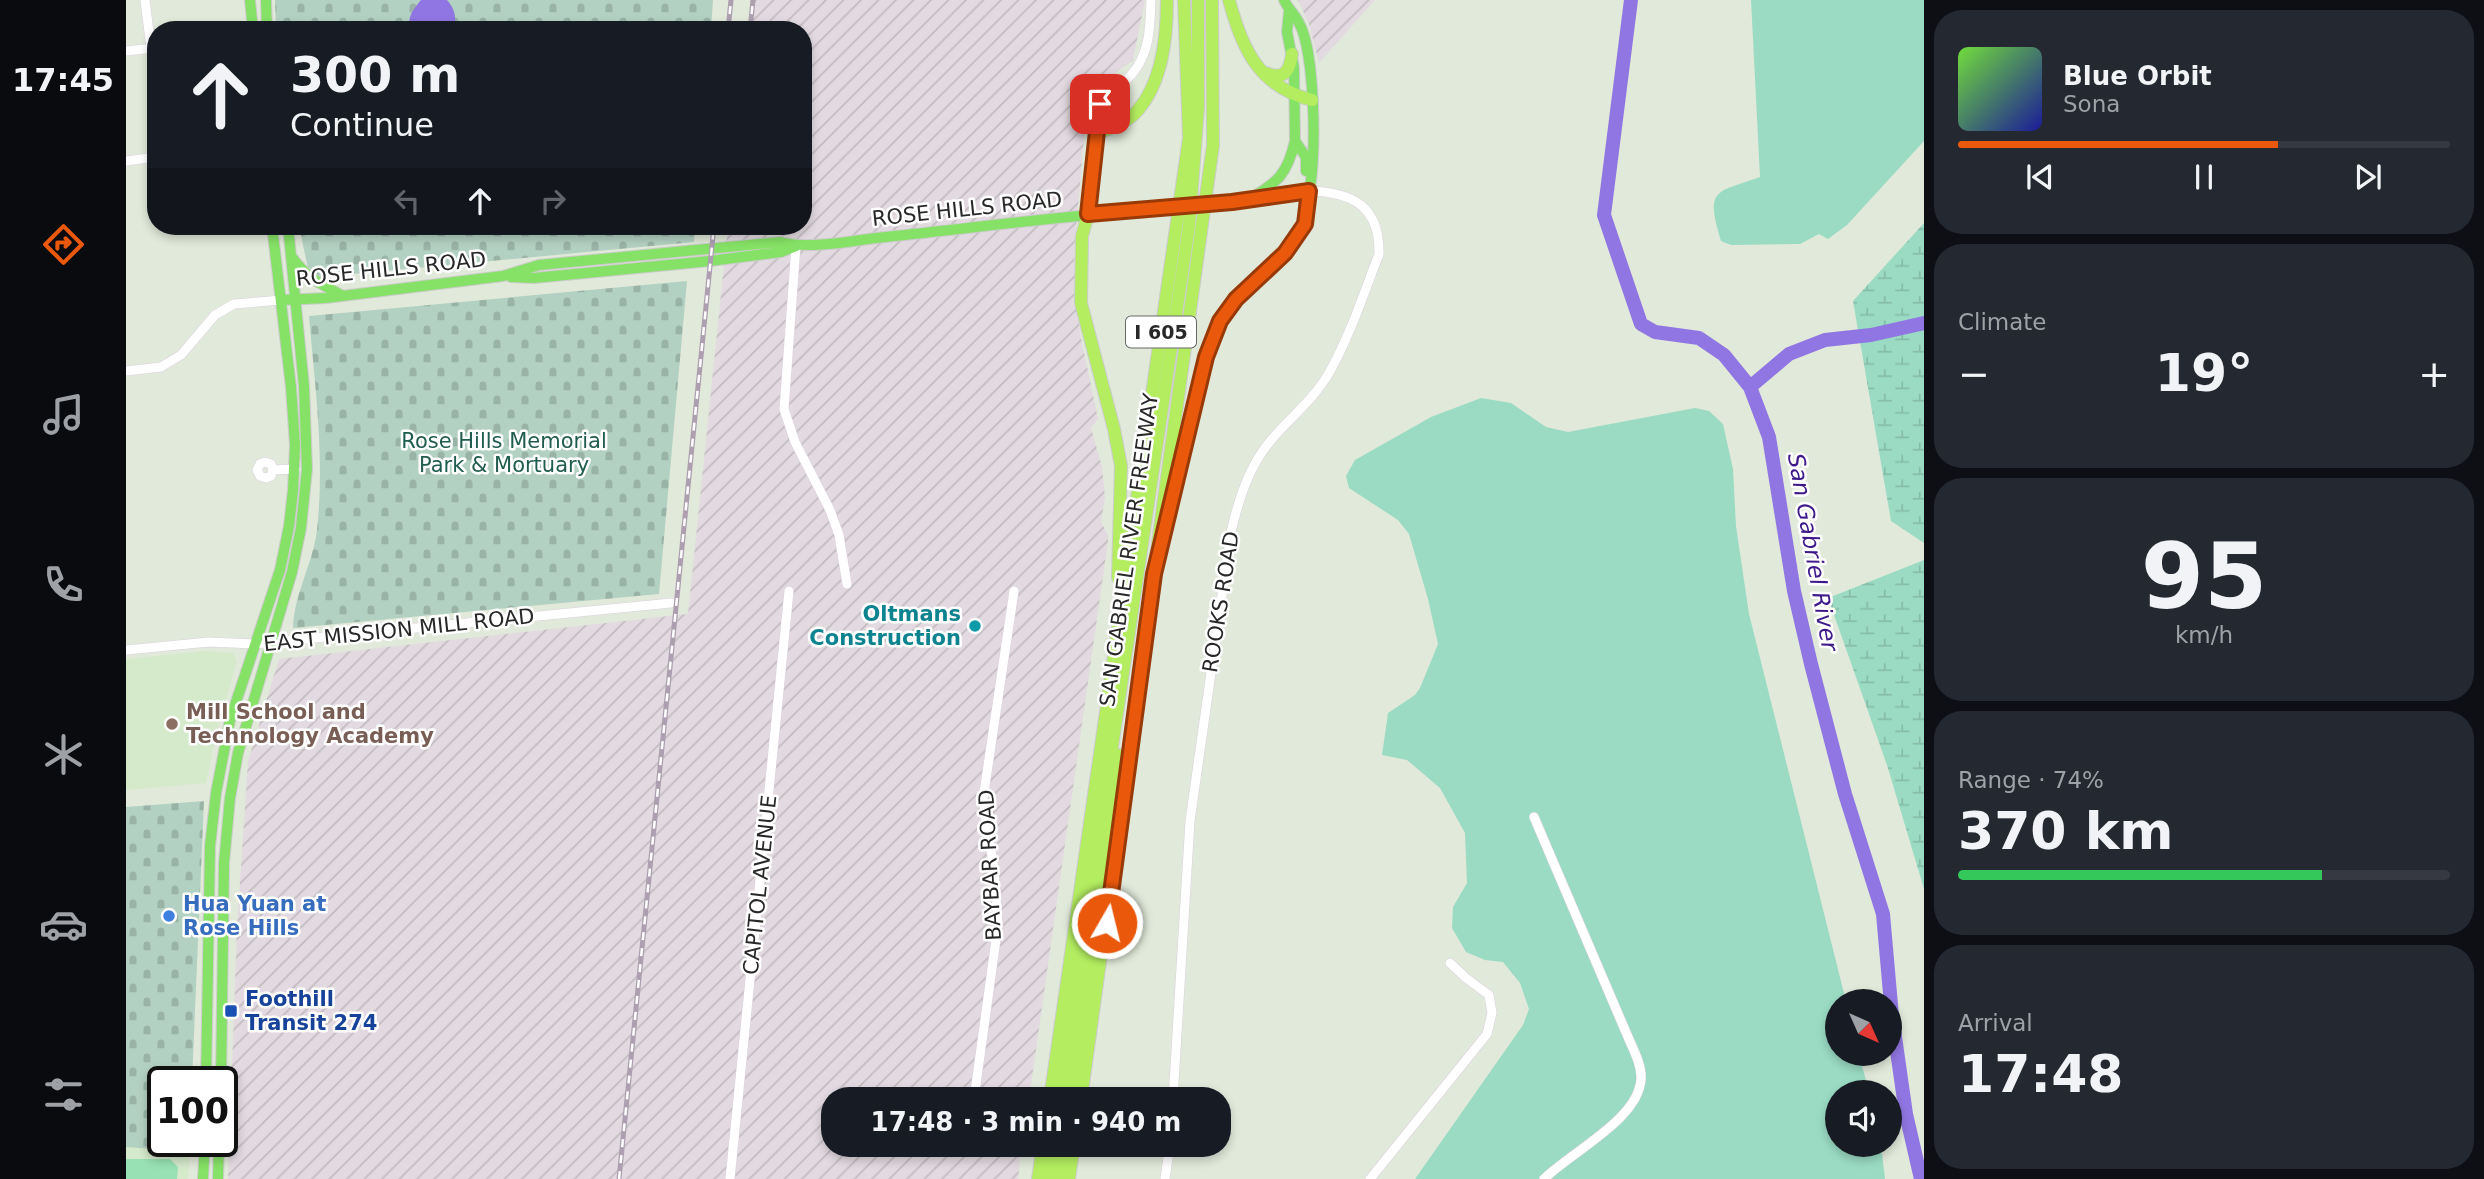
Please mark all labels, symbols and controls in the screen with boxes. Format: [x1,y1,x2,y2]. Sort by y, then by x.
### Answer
text: 300 m [290,47,460,104]
icon: ahead [175,49,266,140]
text: 17:45 [12,61,114,99]
text: Blue Orbit [2063,61,2212,91]
pin [1070,74,1130,134]
icon: arrive [1081,85,1119,123]
text: Sona [2063,91,2120,117]
text: Continue [290,106,434,144]
icon: previous [2021,158,2059,196]
icon: pause [2185,158,2223,196]
icon: next [2349,158,2387,196]
icon: left [388,182,426,220]
icon: ahead [461,182,499,220]
icon: right [534,182,572,220]
street label: ROSE HILLS ROAD [871,187,1063,231]
icon: directions [39,220,88,269]
street label: ROSE HILLS ROAD [295,247,487,291]
text: Climate [1958,309,2047,335]
road number: I 605 [1126,316,1196,348]
text: 19° [2155,343,2253,403]
text: − [1958,352,1990,396]
text: + [2418,352,2450,396]
icon: music [39,390,88,439]
street label: SAN GABRIEL RIVER FREEWAY [1095,392,1163,708]
park label: Rose Hills Memorial Park & Mortuary [401,429,607,477]
water label: San Gabriel River [1783,451,1843,654]
text: 95 [2141,524,2267,629]
street label: ROOKS ROAD [1198,530,1244,674]
icon: phone [39,560,88,609]
place label: Oltmans Construction [809,602,961,650]
street label: EAST MISSION MILL ROAD [262,604,536,656]
marker: Oltmans Construction [967,618,983,634]
text: km/h [2175,622,2233,648]
place label: Mill School and Technology Academy [186,700,434,748]
marker: Mill School and Technology Academy [164,716,180,732]
icon: climate [39,730,88,779]
text: Range · 74% [1958,767,2104,793]
street label: BAYBAR ROAD [974,789,1006,941]
street label: CAPITOL AVENUE [739,794,781,976]
text: 370 km [1958,801,2173,861]
position arrow [1070,886,1144,960]
place label: Hua Yuan at Rose Hills [183,892,326,940]
icon: car [39,900,88,949]
marker: Hua Yuan at Rose Hills [161,908,177,924]
place label: Foothill Transit 274 [245,987,377,1035]
north arrow [1825,989,1902,1066]
map controls [1825,989,1902,1157]
marker: Foothill Transit 274 [223,1003,239,1019]
text: Arrival [1958,1010,2033,1036]
text: 17:48 [1958,1044,2124,1104]
speed limit sign: 100 [147,1066,238,1157]
icon: filters [39,1070,88,1119]
button: sound [1825,1080,1902,1157]
text: 17:48 · 3 min · 940 m [871,1107,1181,1137]

